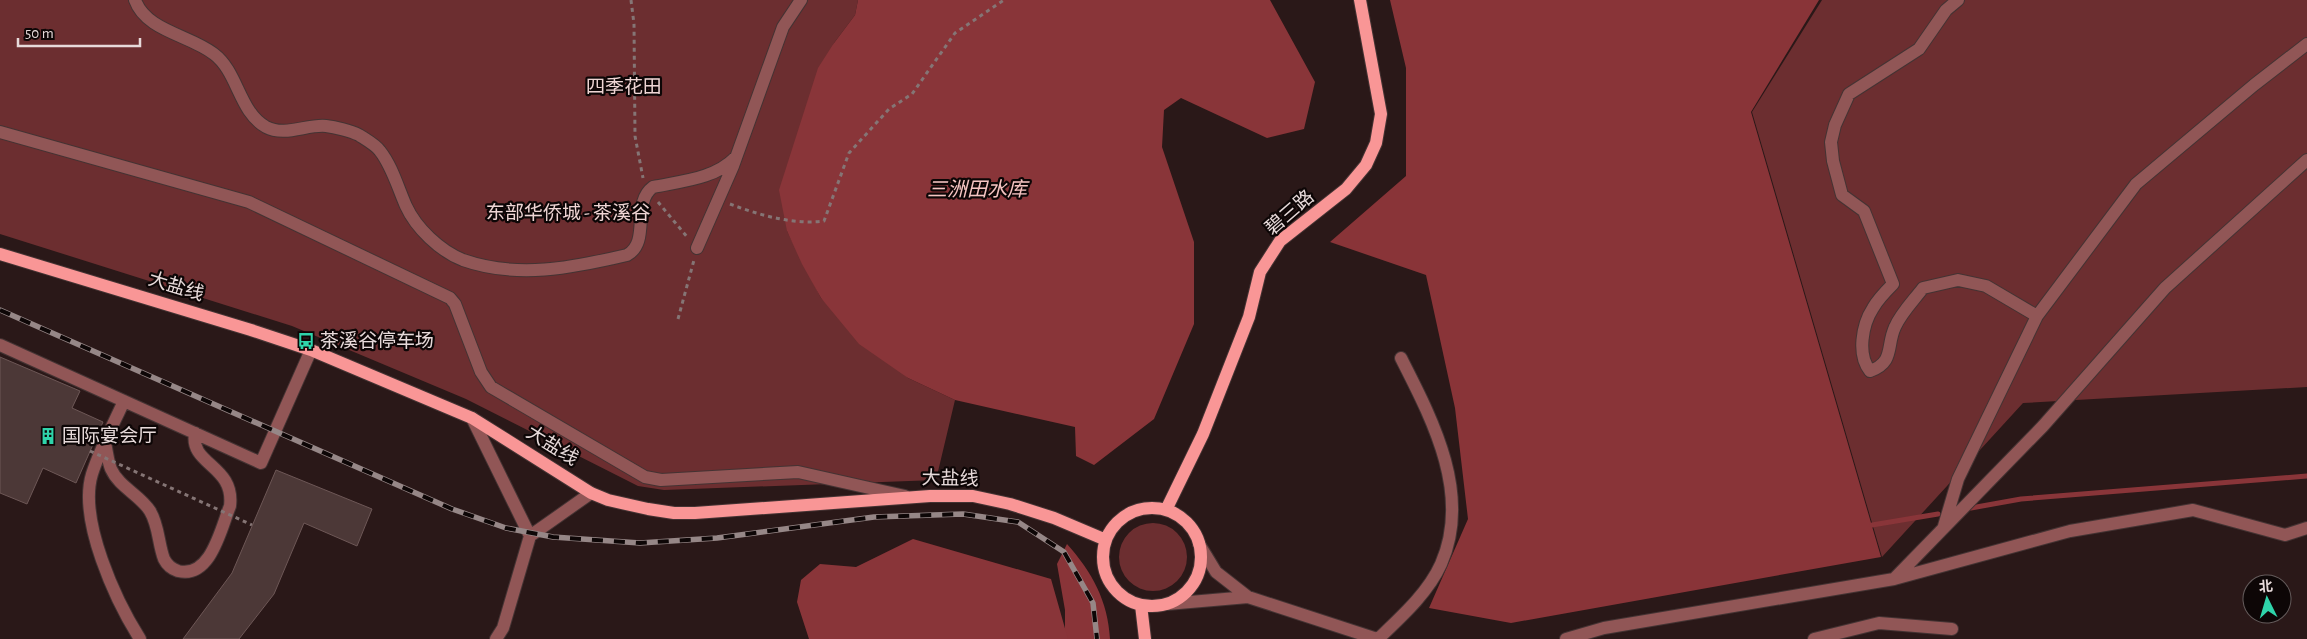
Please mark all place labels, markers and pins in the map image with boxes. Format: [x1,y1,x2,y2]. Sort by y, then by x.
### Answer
place label: 茶溪谷停车场 [320,330,434,351]
bus stop icon: 茶溪谷停车场 [296,331,316,351]
place label: 国际宴会厅 [62,425,157,446]
building icon: 国际宴会厅 [38,426,58,446]

